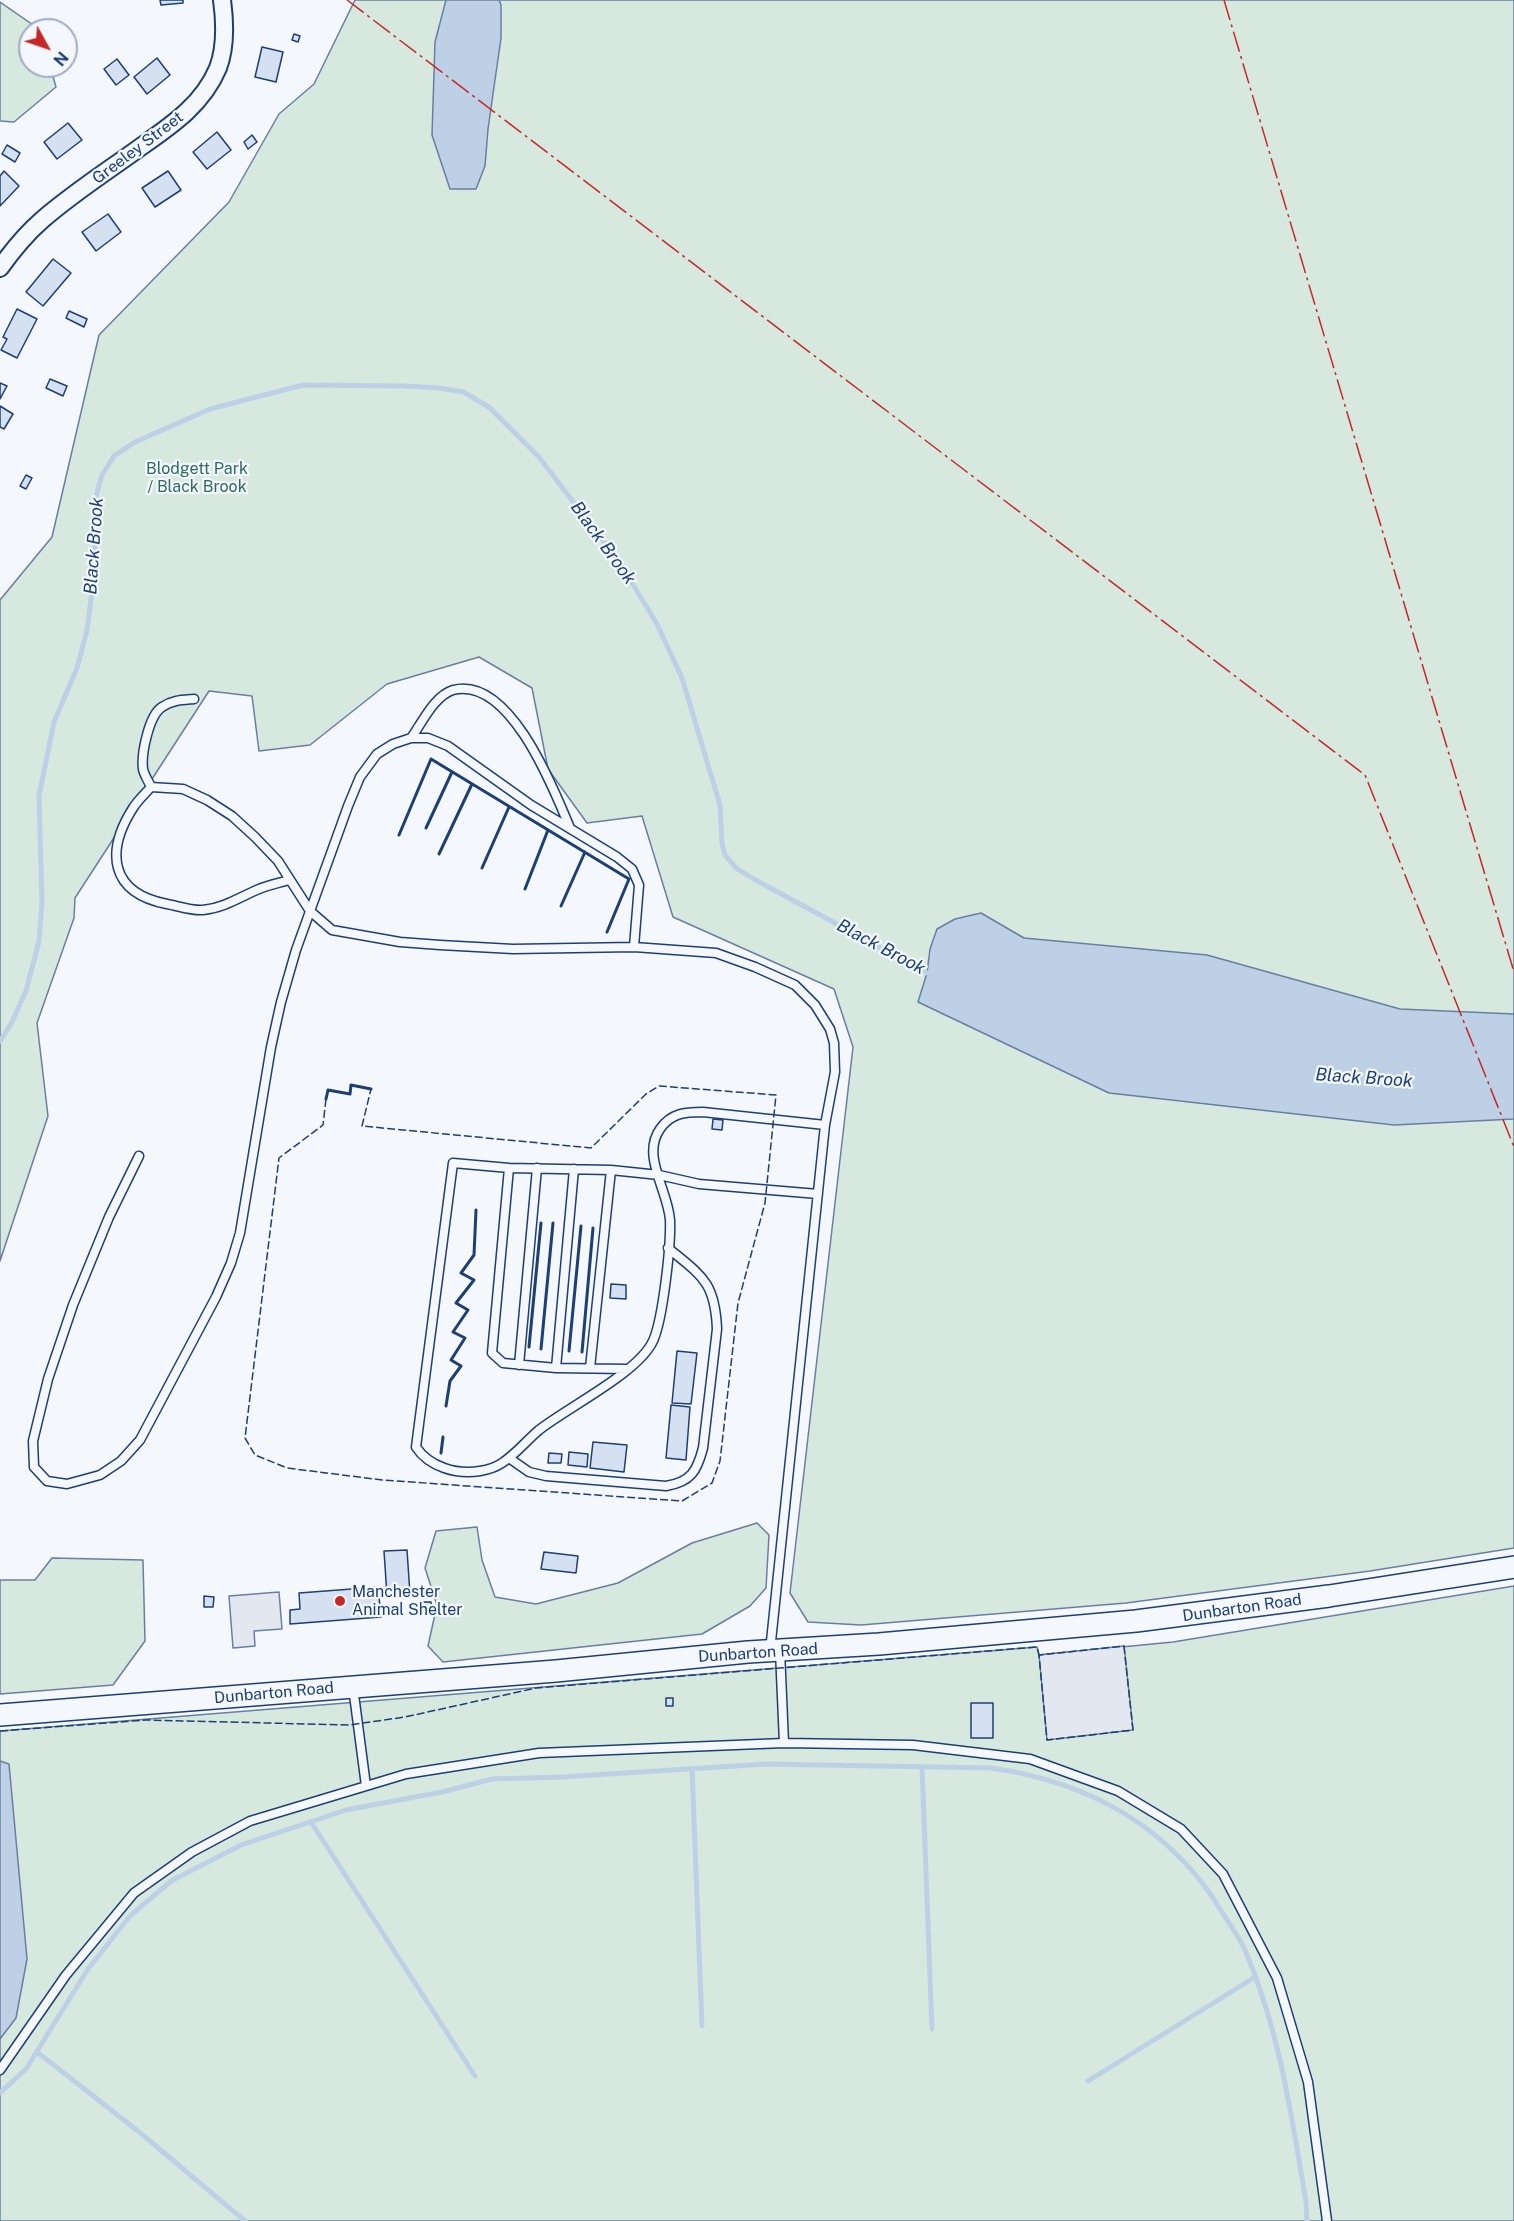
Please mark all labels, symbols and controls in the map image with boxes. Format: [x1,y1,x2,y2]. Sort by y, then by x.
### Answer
north arrow [18,18,78,78]
text: N [49,48,72,70]
street label: Greeley Street [89,108,187,188]
park label: Blodgett Park / Black Brook [146,459,248,497]
water label: Black Brook [80,497,108,595]
water label: Black Brook [566,497,640,589]
water label: Black Brook [833,915,929,979]
water label: Black Brook [1315,1064,1413,1092]
place label: Manchester Animal Shelter [352,1582,463,1620]
street label: Dunbarton Road [1181,1590,1303,1626]
marker: Manchester Animal Shelter [333,1594,347,1608]
street label: Dunbarton Road [697,1639,819,1667]
street label: Dunbarton Road [213,1678,335,1708]

